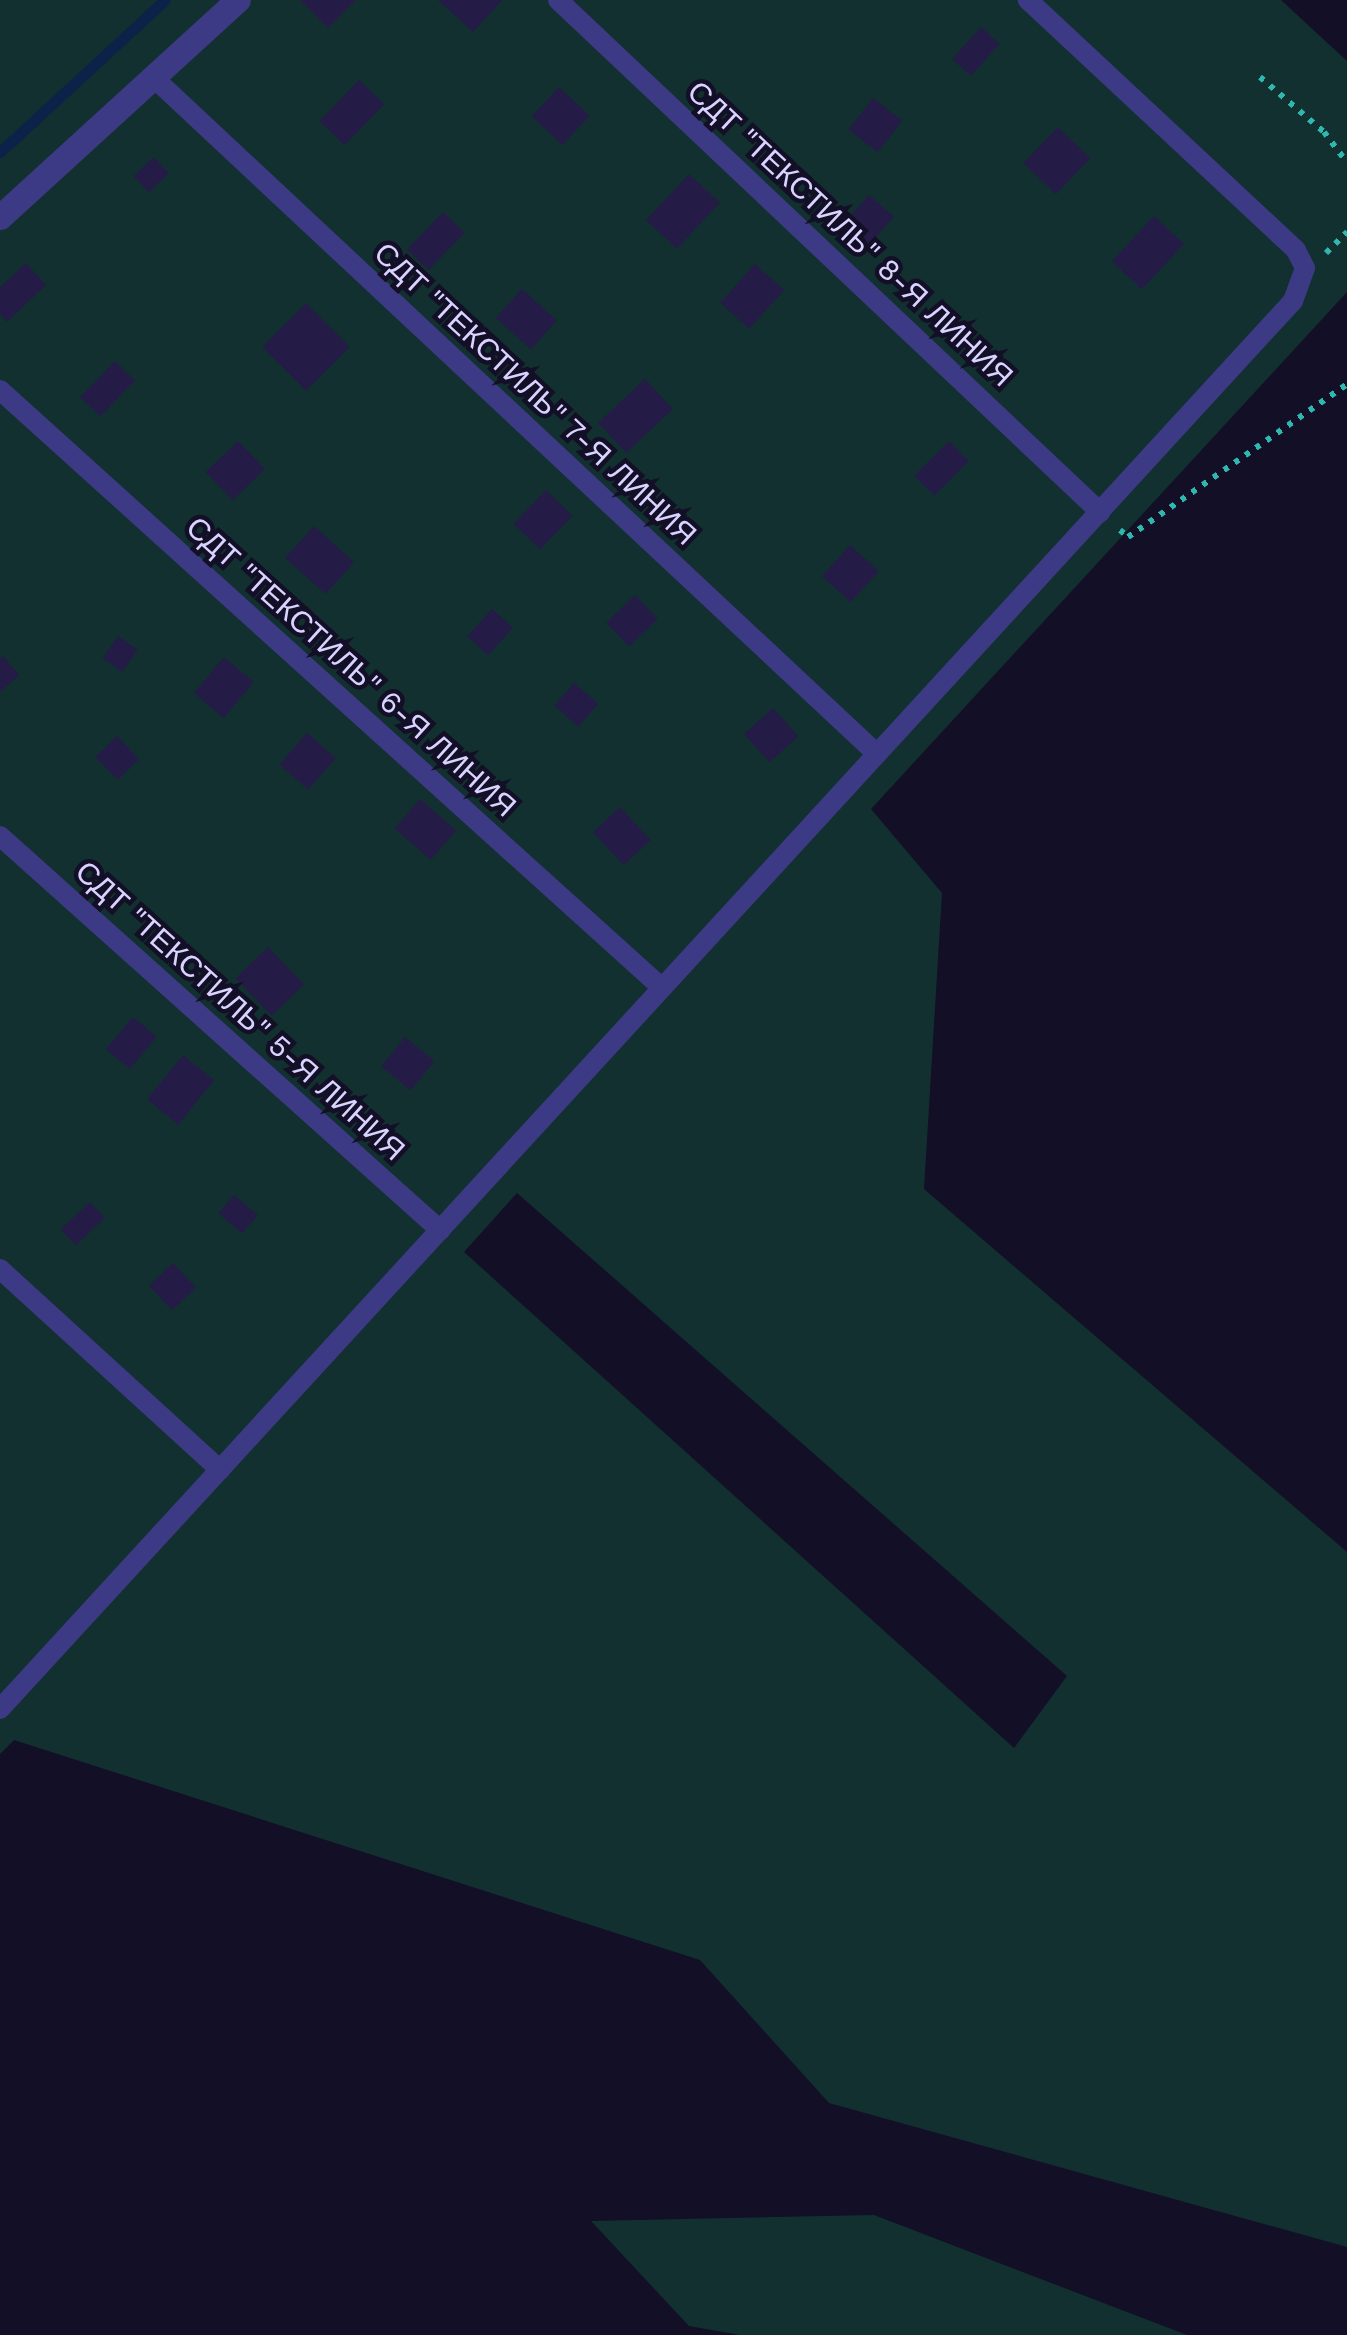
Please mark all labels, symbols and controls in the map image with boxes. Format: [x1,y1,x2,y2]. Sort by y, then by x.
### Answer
street label: СДТ "ТЕКСТИЛЬ" 8-Я ЛИНИЯ [680,74,1020,394]
street label: СДТ "ТЕКСТИЛЬ" 7-Я ЛИНИЯ [366,235,704,553]
street label: СДТ "ТЕКСТИЛЬ" 6-Я ЛИНИЯ [179,509,523,825]
street label: СДТ "ТЕКСТИЛЬ" 5-Я ЛИНИЯ [68,854,412,1168]

